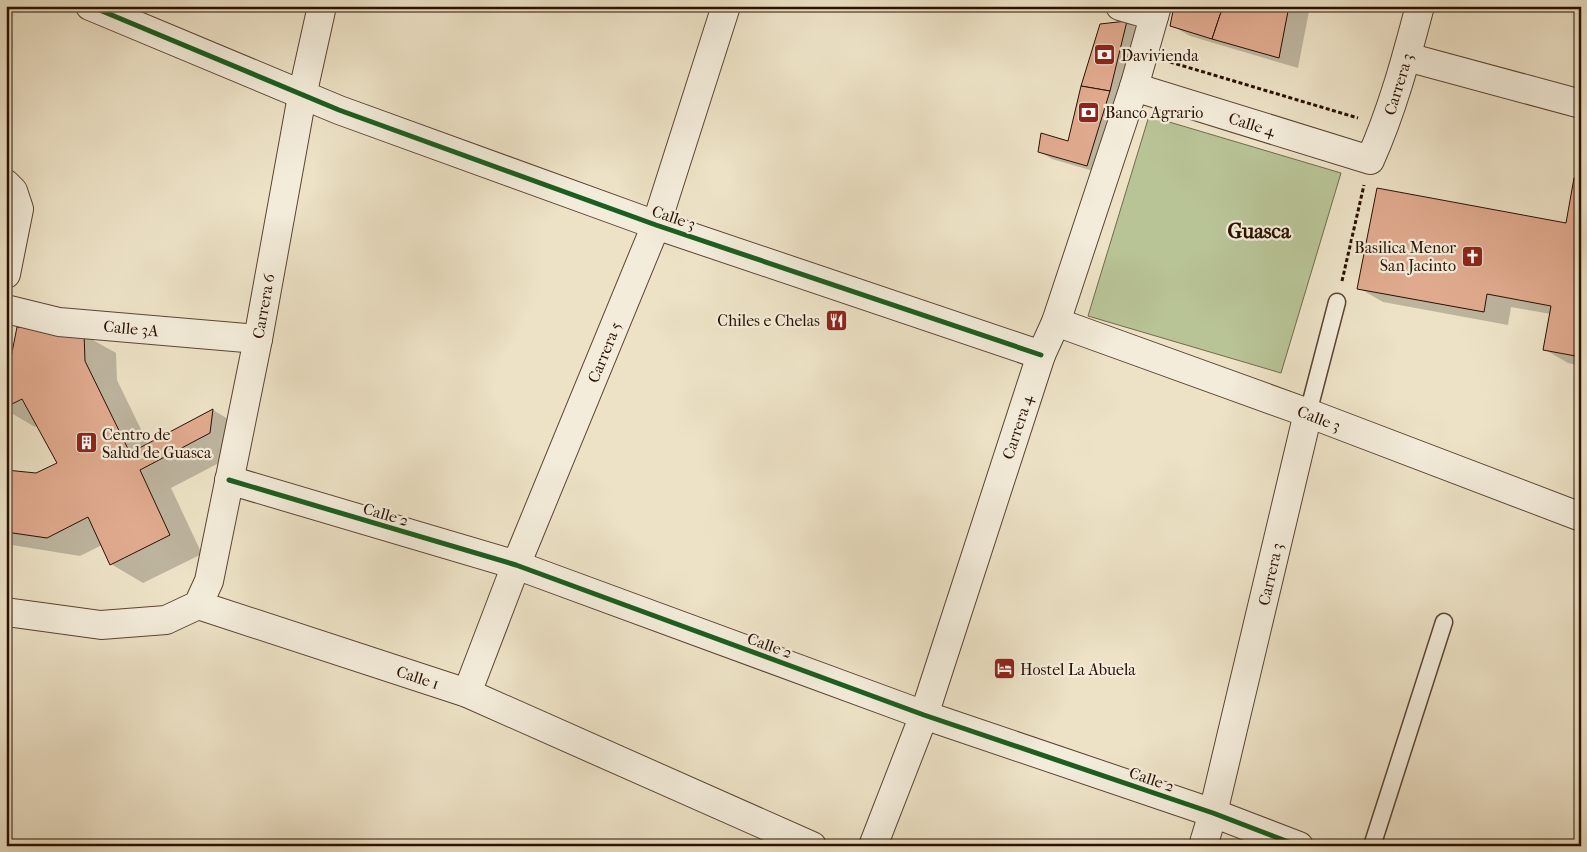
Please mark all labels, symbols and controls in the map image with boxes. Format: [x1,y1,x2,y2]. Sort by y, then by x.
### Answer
bank icon: Davivienda [1093,43,1117,67]
place label: Davivienda [1121,46,1199,65]
street label: Carrera 3 [1380,51,1417,117]
bank icon: Banco Agrario [1077,100,1101,124]
place label: Banco Agrario [1105,103,1203,122]
street label: Calle 4 [1226,108,1278,141]
street label: Calle 3 [650,201,698,234]
district label: Guasca [1227,219,1292,243]
place label: Basilica Menor San Jacinto [1354,238,1456,275]
church icon: Basilica Menor San Jacinto [1460,244,1484,268]
street label: Carrera 6 [248,272,279,340]
restaurant icon: Chiles e Chelas [824,308,848,332]
place label: Chiles e Chelas [717,311,820,330]
street label: Calle 3A [103,317,160,340]
street label: Carrera 5 [584,319,625,385]
street label: Carrera 4 [998,392,1037,462]
street label: Calle 3 [1294,402,1343,435]
place label: Centro de Salud de Guasca [102,425,212,462]
building icon: Centro de Salud de Guasca [74,431,98,455]
street label: Calle 2 [361,499,411,530]
street label: Carrera 3 [1254,541,1287,607]
street label: Calle 2 [745,629,795,662]
hotel icon: Hostel La Abuela [992,657,1016,681]
place label: Hostel La Abuela [1020,660,1136,679]
street label: Calle 1 [394,662,442,693]
street label: Calle 2 [1127,763,1177,796]

